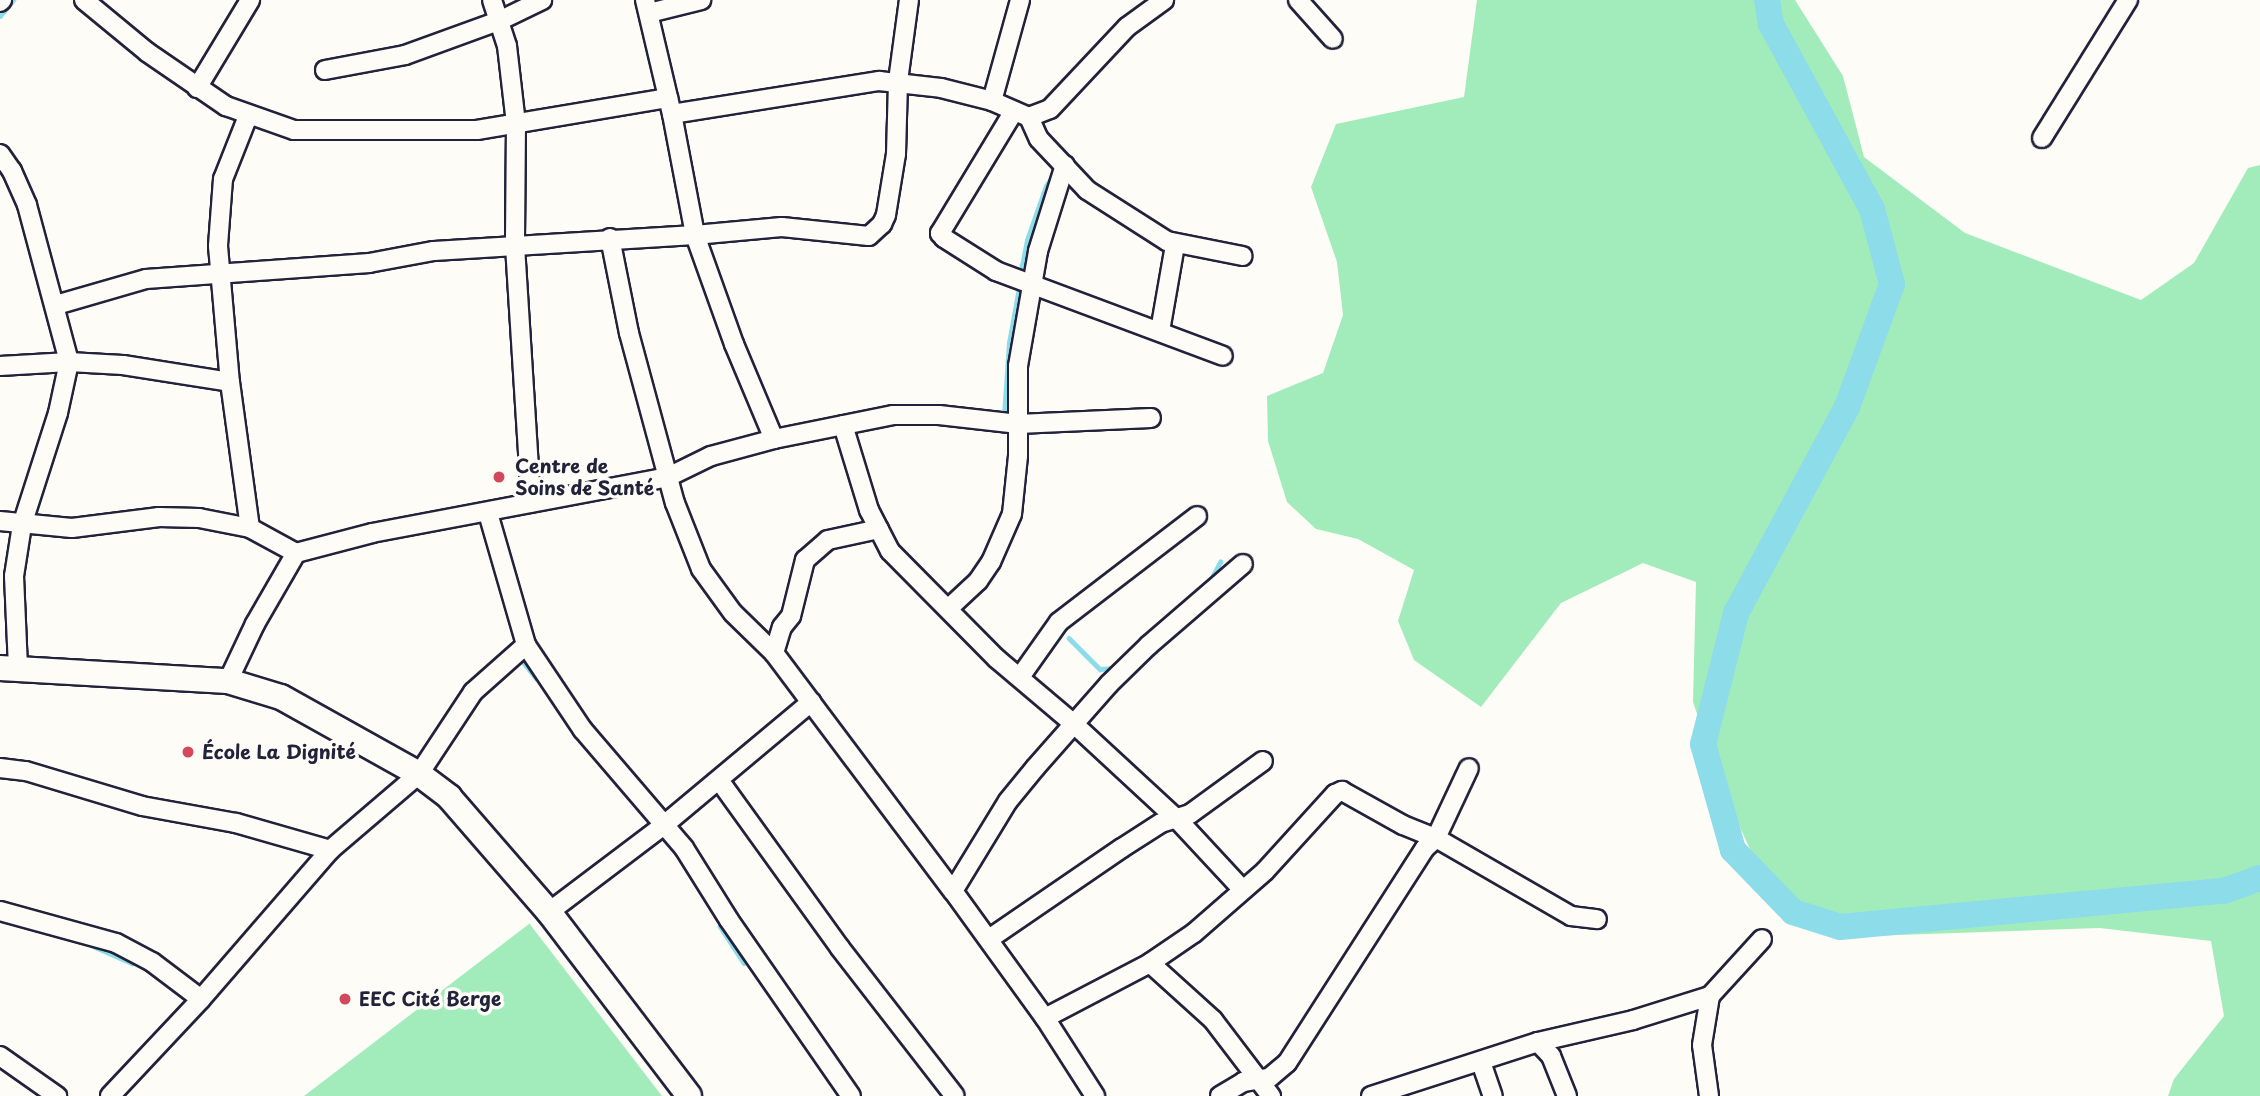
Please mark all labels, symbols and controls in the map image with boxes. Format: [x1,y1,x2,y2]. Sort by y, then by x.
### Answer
place label: Centre de Soins de Santé [515,455,655,499]
marker: Centre de Soins de Santé [489,467,509,487]
place label: École La Dignité [202,741,357,763]
marker: École La Dignité [180,744,196,760]
place label: EEC Cité Berge [359,988,503,1010]
marker: EEC Cité Berge [337,991,353,1007]

